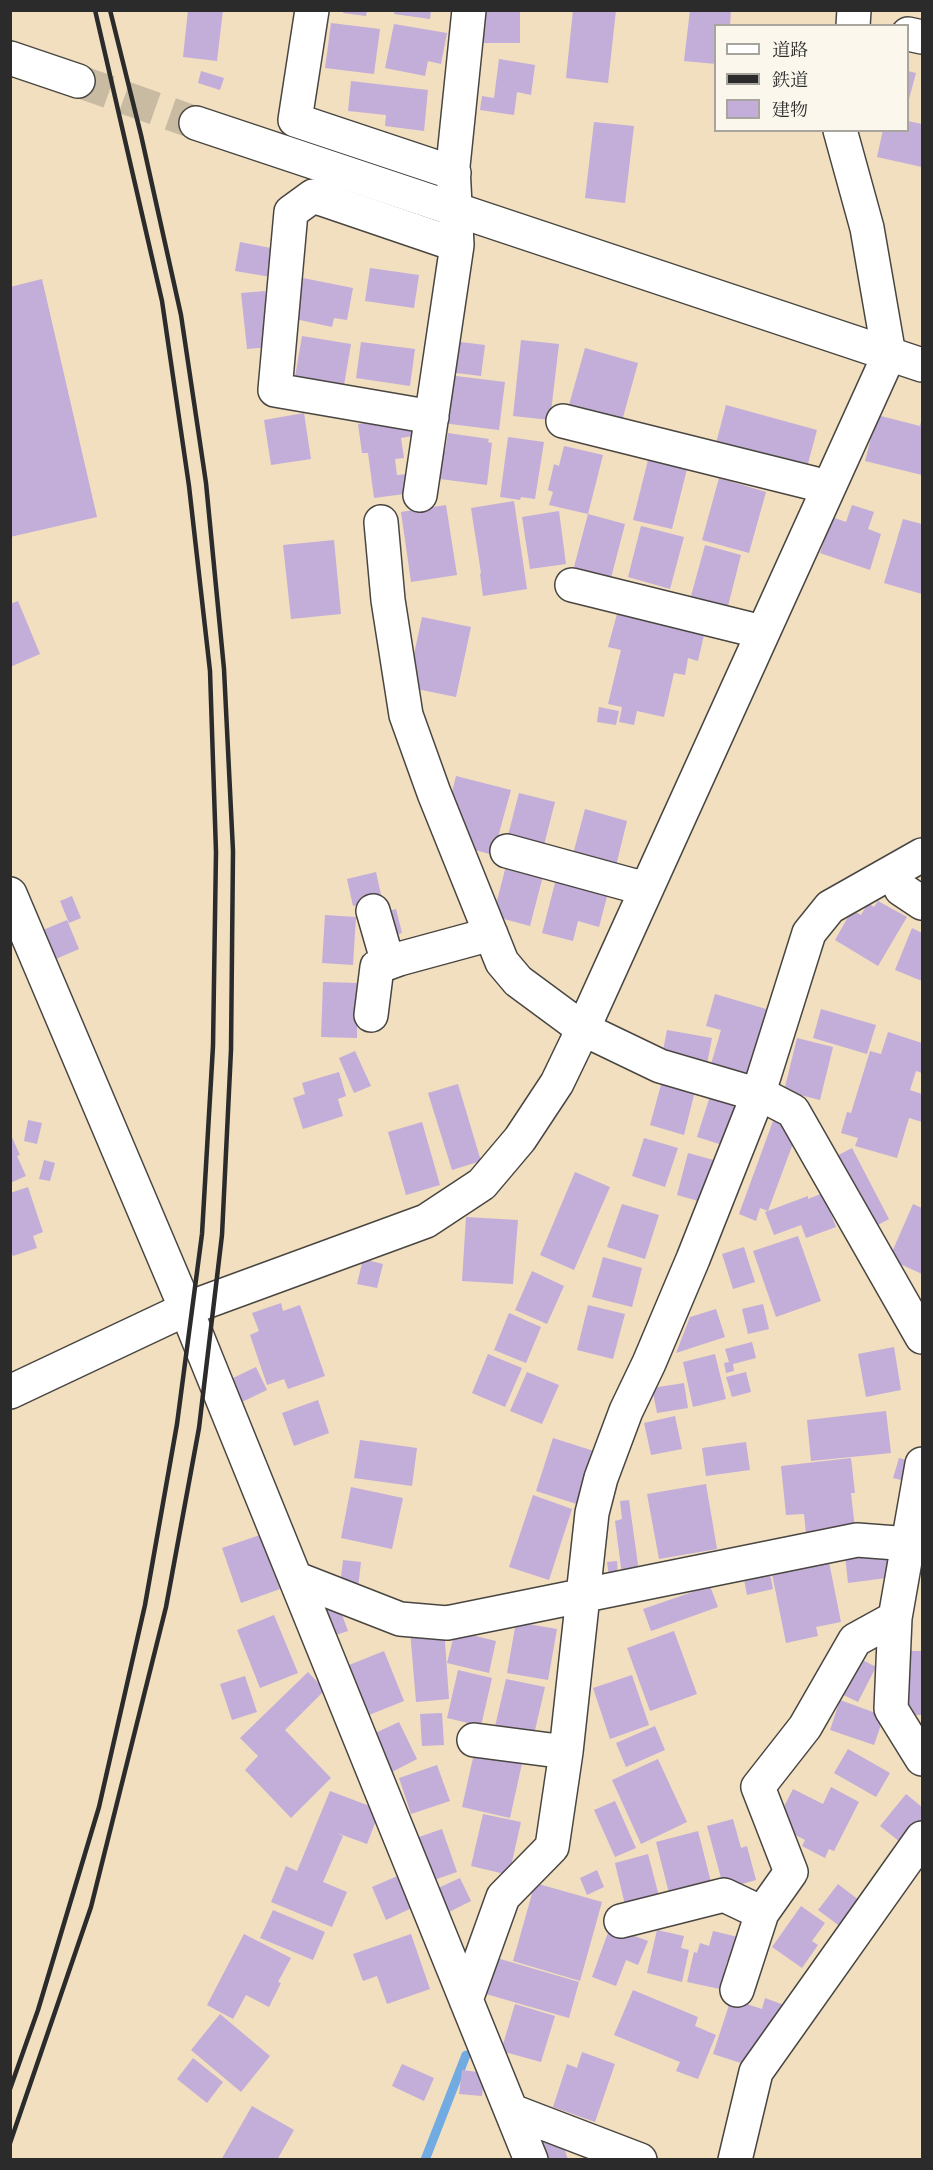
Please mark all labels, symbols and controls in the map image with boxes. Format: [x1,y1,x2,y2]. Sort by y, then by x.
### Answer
legend [714,24,909,132]
text: 道路 [772,36,808,63]
text: 鉄道 [772,66,808,93]
text: 建物 [772,96,808,123]

